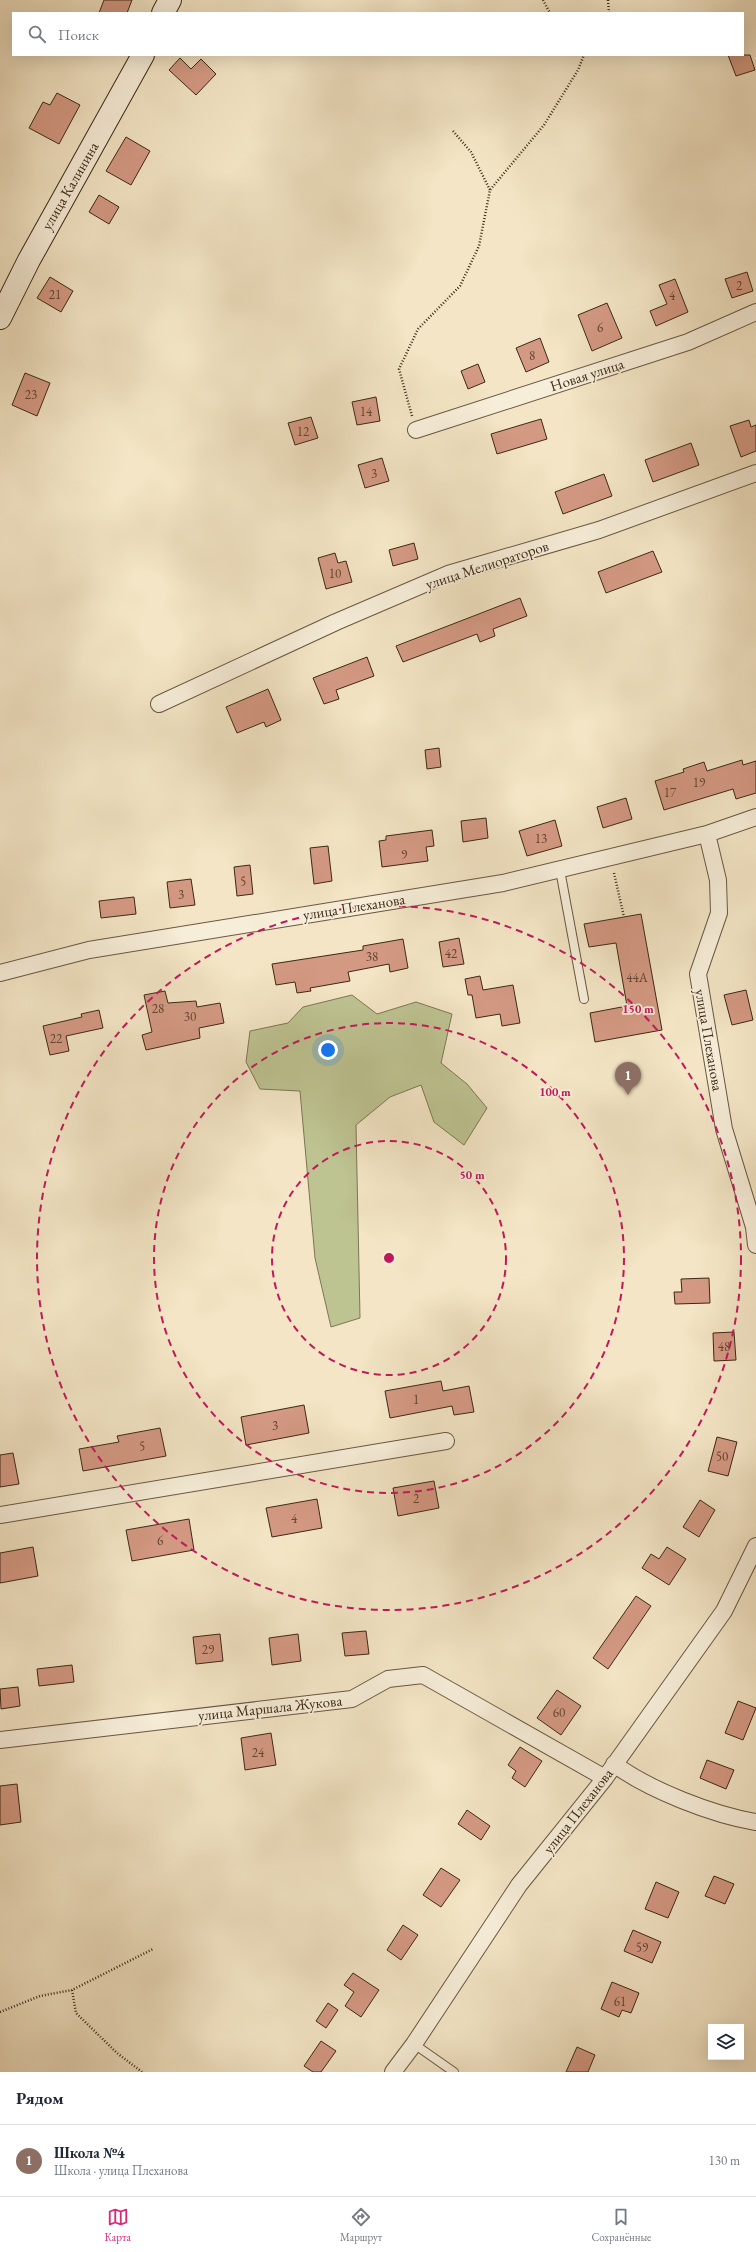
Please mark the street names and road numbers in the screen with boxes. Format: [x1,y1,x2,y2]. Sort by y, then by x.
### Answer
street label: улица Калинина [37,138,102,233]
street label: Новая улица [547,354,626,395]
street label: улица Мелиораторов [423,536,551,593]
street label: улица Плеханова [302,889,406,924]
street label: улица Плеханова [691,987,728,1092]
street label: улица Маршала Жукова [197,1690,343,1725]
street label: улица Плеханова [538,1764,617,1857]

